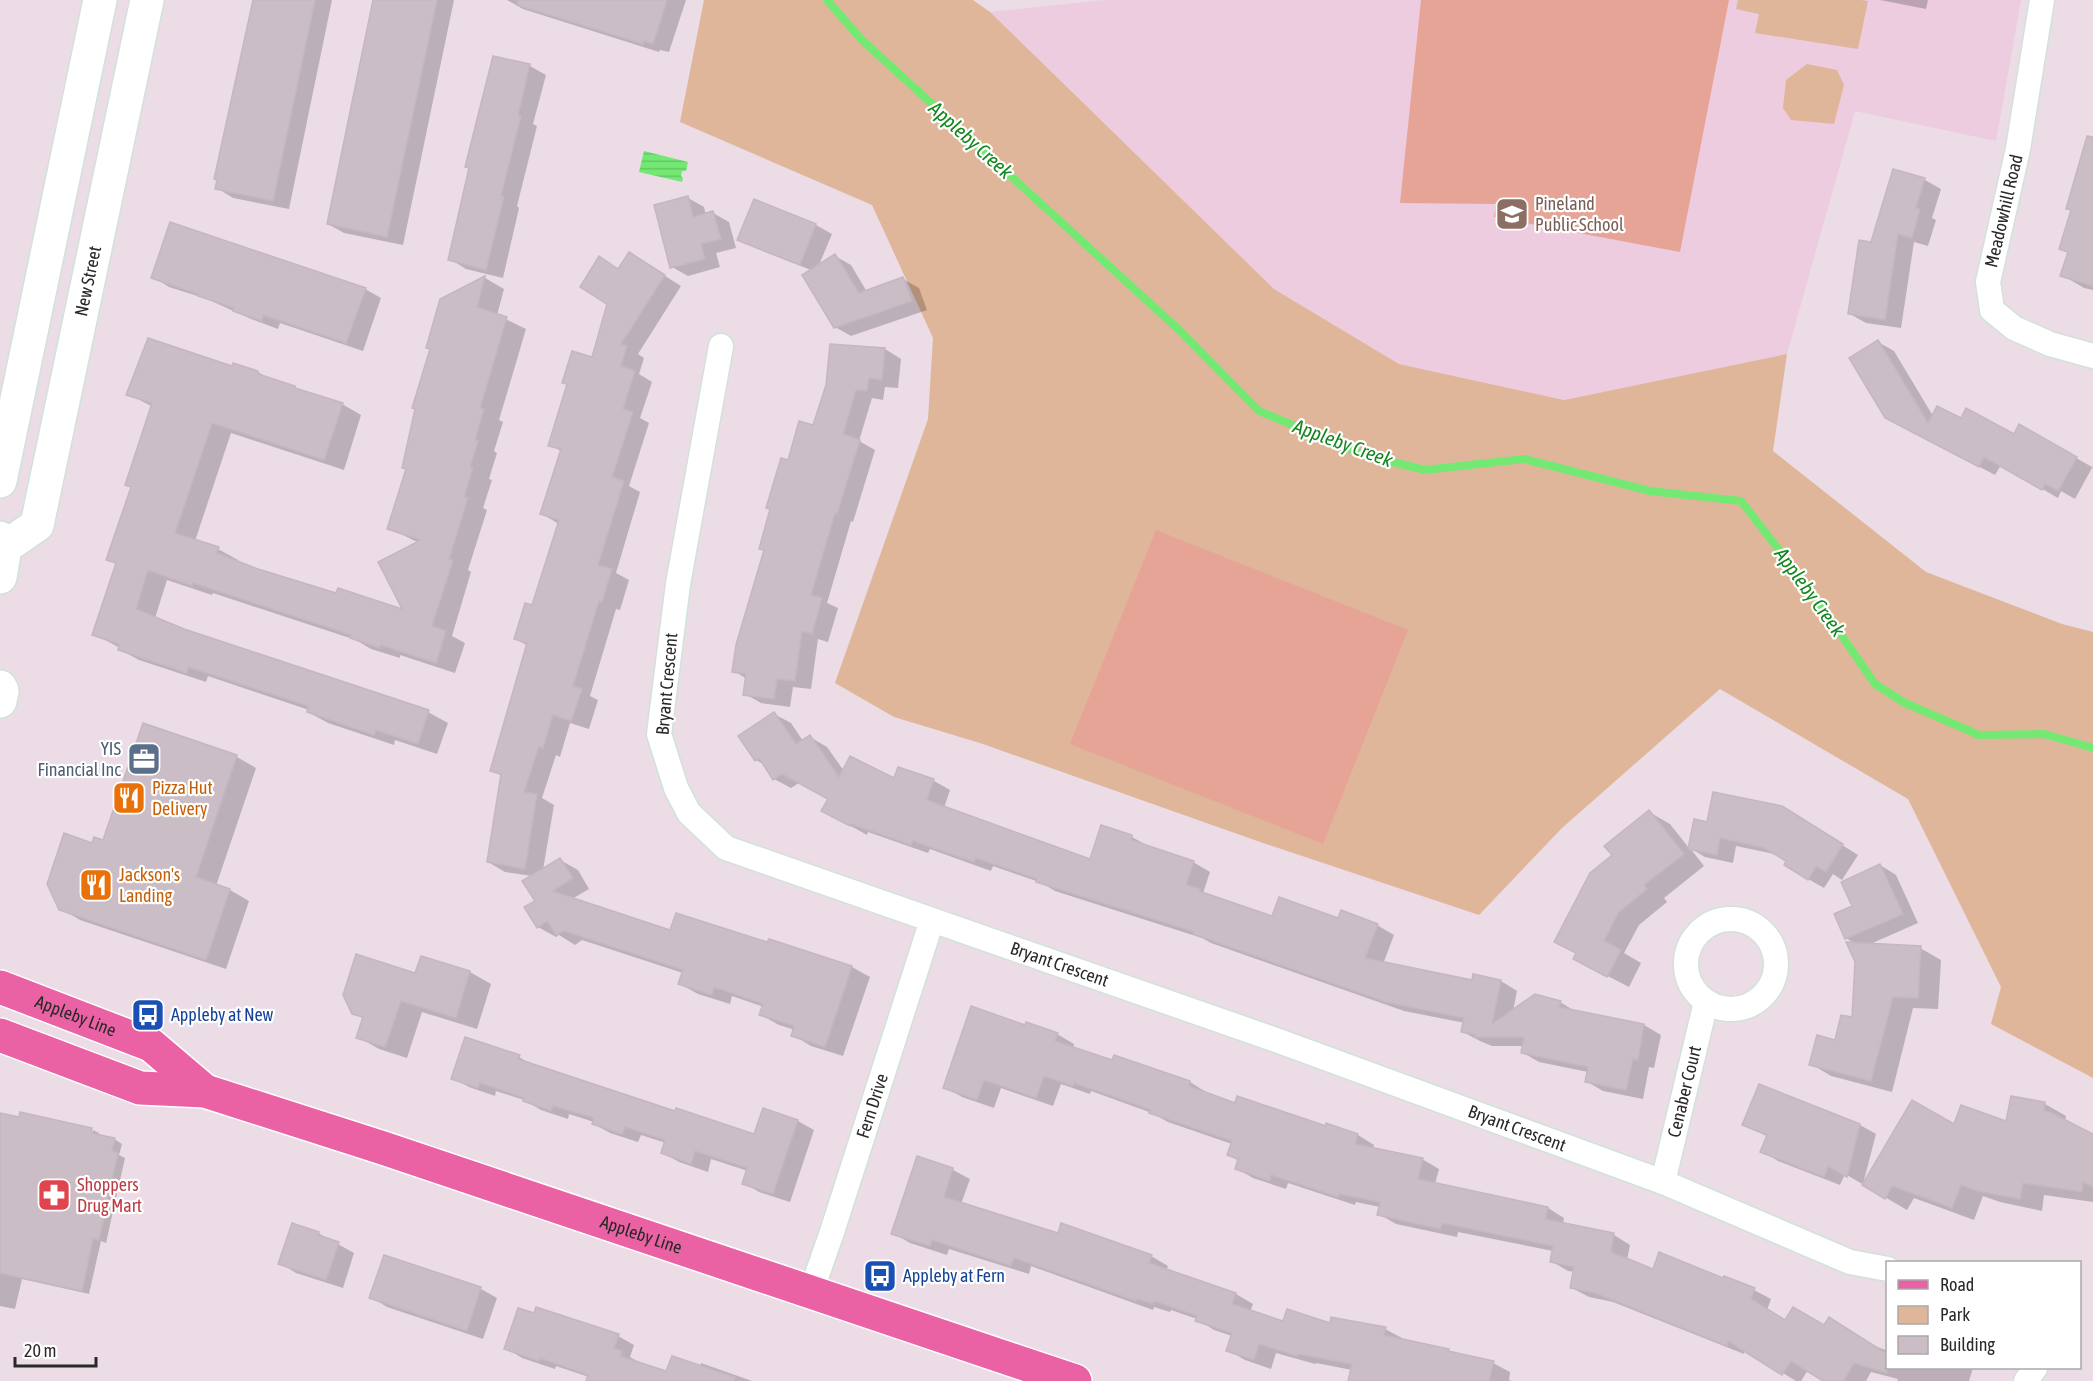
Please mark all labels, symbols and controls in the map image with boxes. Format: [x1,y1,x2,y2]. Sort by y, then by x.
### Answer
water label: Appleby Creek [924,96,1018,183]
street label: Meadowhill Road [1980,152,2027,269]
place label: Pineland Public School [1535,193,1624,235]
school or university icon: Pineland Public School [1494,196,1530,232]
street label: New Street [70,244,105,318]
water label: Appleby Creek [1289,414,1396,471]
water label: Appleby Creek [1770,542,1850,641]
street label: Bryant Crescent [652,632,681,736]
place label: YIS Financial Inc [37,738,121,780]
office icon: YIS Financial Inc [126,741,162,777]
place label: Pizza Hut Delivery [152,777,213,819]
restaurant icon: Pizza Hut Delivery [111,780,147,816]
place label: Jackson's Landing [119,864,180,906]
restaurant icon: Jackson's Landing [78,867,114,903]
street label: Bryant Crescent [1008,937,1112,991]
street label: Appleby Line [32,991,119,1041]
bus stop icon: Appleby at New [130,997,166,1033]
place label: Appleby at New [171,1004,274,1025]
street label: Cenaber Court [1663,1044,1705,1139]
street label: Fern Drive [852,1071,892,1141]
street label: Bryant Crescent [1465,1100,1569,1155]
place label: Shoppers Drug Mart [77,1174,142,1216]
pharmacy icon: Shoppers Drug Mart [36,1177,72,1213]
street label: Appleby Line [598,1211,685,1258]
bus stop icon: Appleby at Fern [862,1258,898,1294]
legend [1886,1261,2081,1369]
place label: Appleby at Fern [903,1265,1005,1286]
text: Road [1940,1274,1974,1295]
text: Park [1940,1304,1970,1325]
scale bar [15,1330,96,1368]
text: Building [1940,1334,1995,1355]
text: 20 m [24,1340,56,1361]

